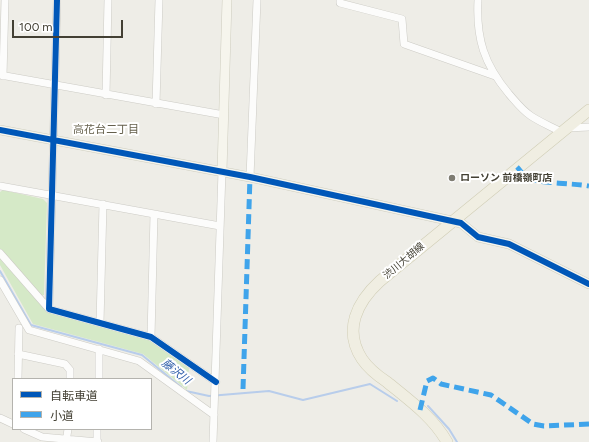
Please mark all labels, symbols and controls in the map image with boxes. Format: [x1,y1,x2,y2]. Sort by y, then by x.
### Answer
scale bar [14,12,125,38]
text: 100 m [19,20,53,34]
district label: 高花台二丁目 [73,123,139,137]
place label: ローソン 前橋嶺町店 [460,172,552,184]
marker: ローソン 前橋嶺町店 [447,173,457,183]
street label: 渋川大胡線 [381,240,427,282]
water label: 藤沢川 [159,357,193,387]
legend [12,378,152,430]
text: 自転車道 [50,389,98,403]
text: 小道 [50,409,74,423]

